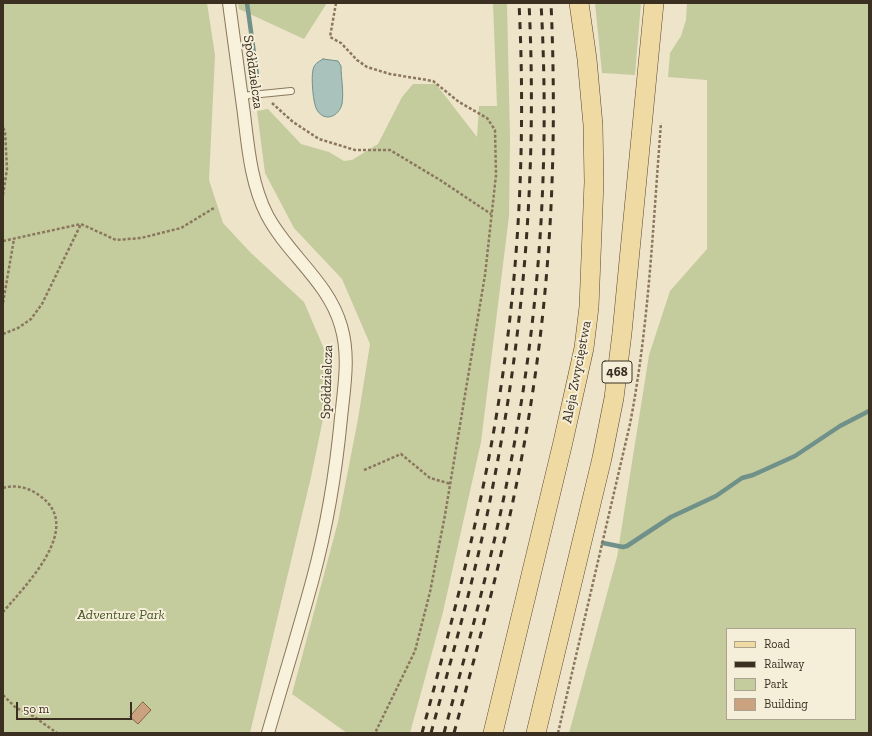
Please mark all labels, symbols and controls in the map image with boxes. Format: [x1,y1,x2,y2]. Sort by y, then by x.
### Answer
street label: Spółdzielcza [240,34,266,110]
street label: Aleja Zwycięstwa [559,319,595,425]
street label: Spółdzielcza [317,345,337,419]
road number: 468 [602,361,632,383]
park label: Adventure Park [77,607,165,623]
legend [726,628,856,720]
text: Road [764,637,790,651]
text: Railway [764,657,805,671]
text: Park [764,677,788,691]
scale bar [18,694,134,720]
text: Building [764,697,808,711]
text: 50 m [23,702,49,716]

